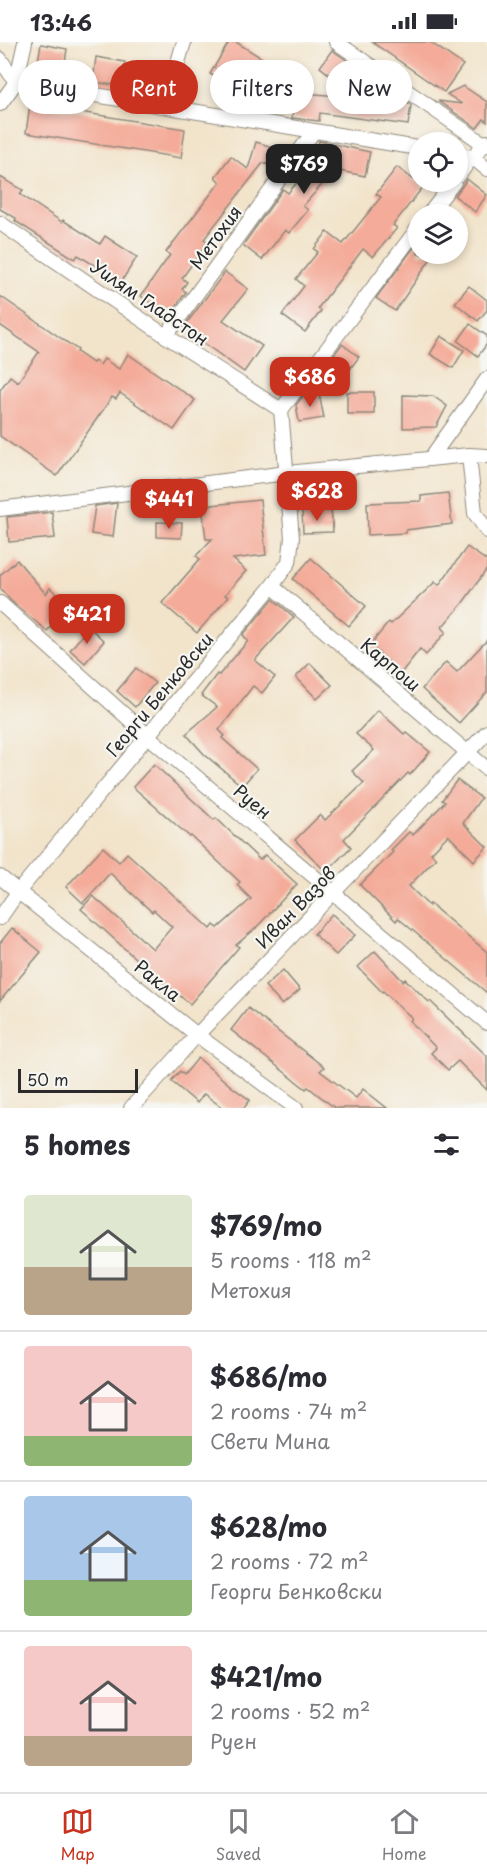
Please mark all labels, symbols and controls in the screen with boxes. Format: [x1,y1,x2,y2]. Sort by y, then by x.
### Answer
text: 13:46 [30,5,92,38]
chip: Buy [18,60,98,114]
chip: Rent [110,60,198,114]
chip: Filters [210,60,314,114]
chip: New [326,60,412,114]
map controls [408,132,468,264]
button: locate [408,132,468,192]
pin: $769 [268,144,340,195]
text: $769 [280,148,328,178]
street label: Метохия [182,199,248,275]
button: layers [408,204,468,264]
street label: Уилям Гладстон [85,252,215,352]
pin: $686 [274,357,346,408]
text: $686 [284,361,336,391]
pin: $628 [281,471,353,522]
text: $628 [291,475,343,505]
pin: $441 [133,479,205,530]
text: $441 [145,483,193,513]
pin: $421 [51,594,123,645]
text: $421 [63,598,111,628]
street label: Георги Бенковски [99,626,219,762]
street label: Карпош [355,631,427,697]
street label: Руен [228,777,278,825]
street label: Иван Вазов [249,860,341,954]
street label: Ракла [129,953,188,1008]
scale bar [18,1066,138,1094]
text: 50 m [27,1067,68,1091]
text: 5 homes [24,1125,130,1164]
icon: filters [430,1128,463,1161]
text: $769/mo [210,1206,322,1245]
icon: home [72,1219,144,1291]
text: 5 rooms · 118 m² [210,1245,372,1275]
text: Метохия [210,1275,292,1305]
text: $686/mo [210,1357,327,1396]
icon: home [72,1370,144,1442]
text: 2 rooms · 74 m² [210,1396,367,1426]
text: Свети Мина [210,1426,330,1456]
text: $628/mo [210,1507,327,1546]
icon: home [72,1520,144,1592]
text: 2 rooms · 72 m² [210,1546,369,1576]
text: Георги Бенковски [210,1576,382,1606]
text: $421/mo [210,1657,322,1696]
icon: home [72,1670,144,1742]
text: 2 rooms · 52 m² [210,1696,370,1726]
text: Руен [210,1726,257,1756]
tab: Map [60,1805,95,1865]
tab: Saved [216,1805,261,1865]
tab: Home [382,1805,427,1865]

